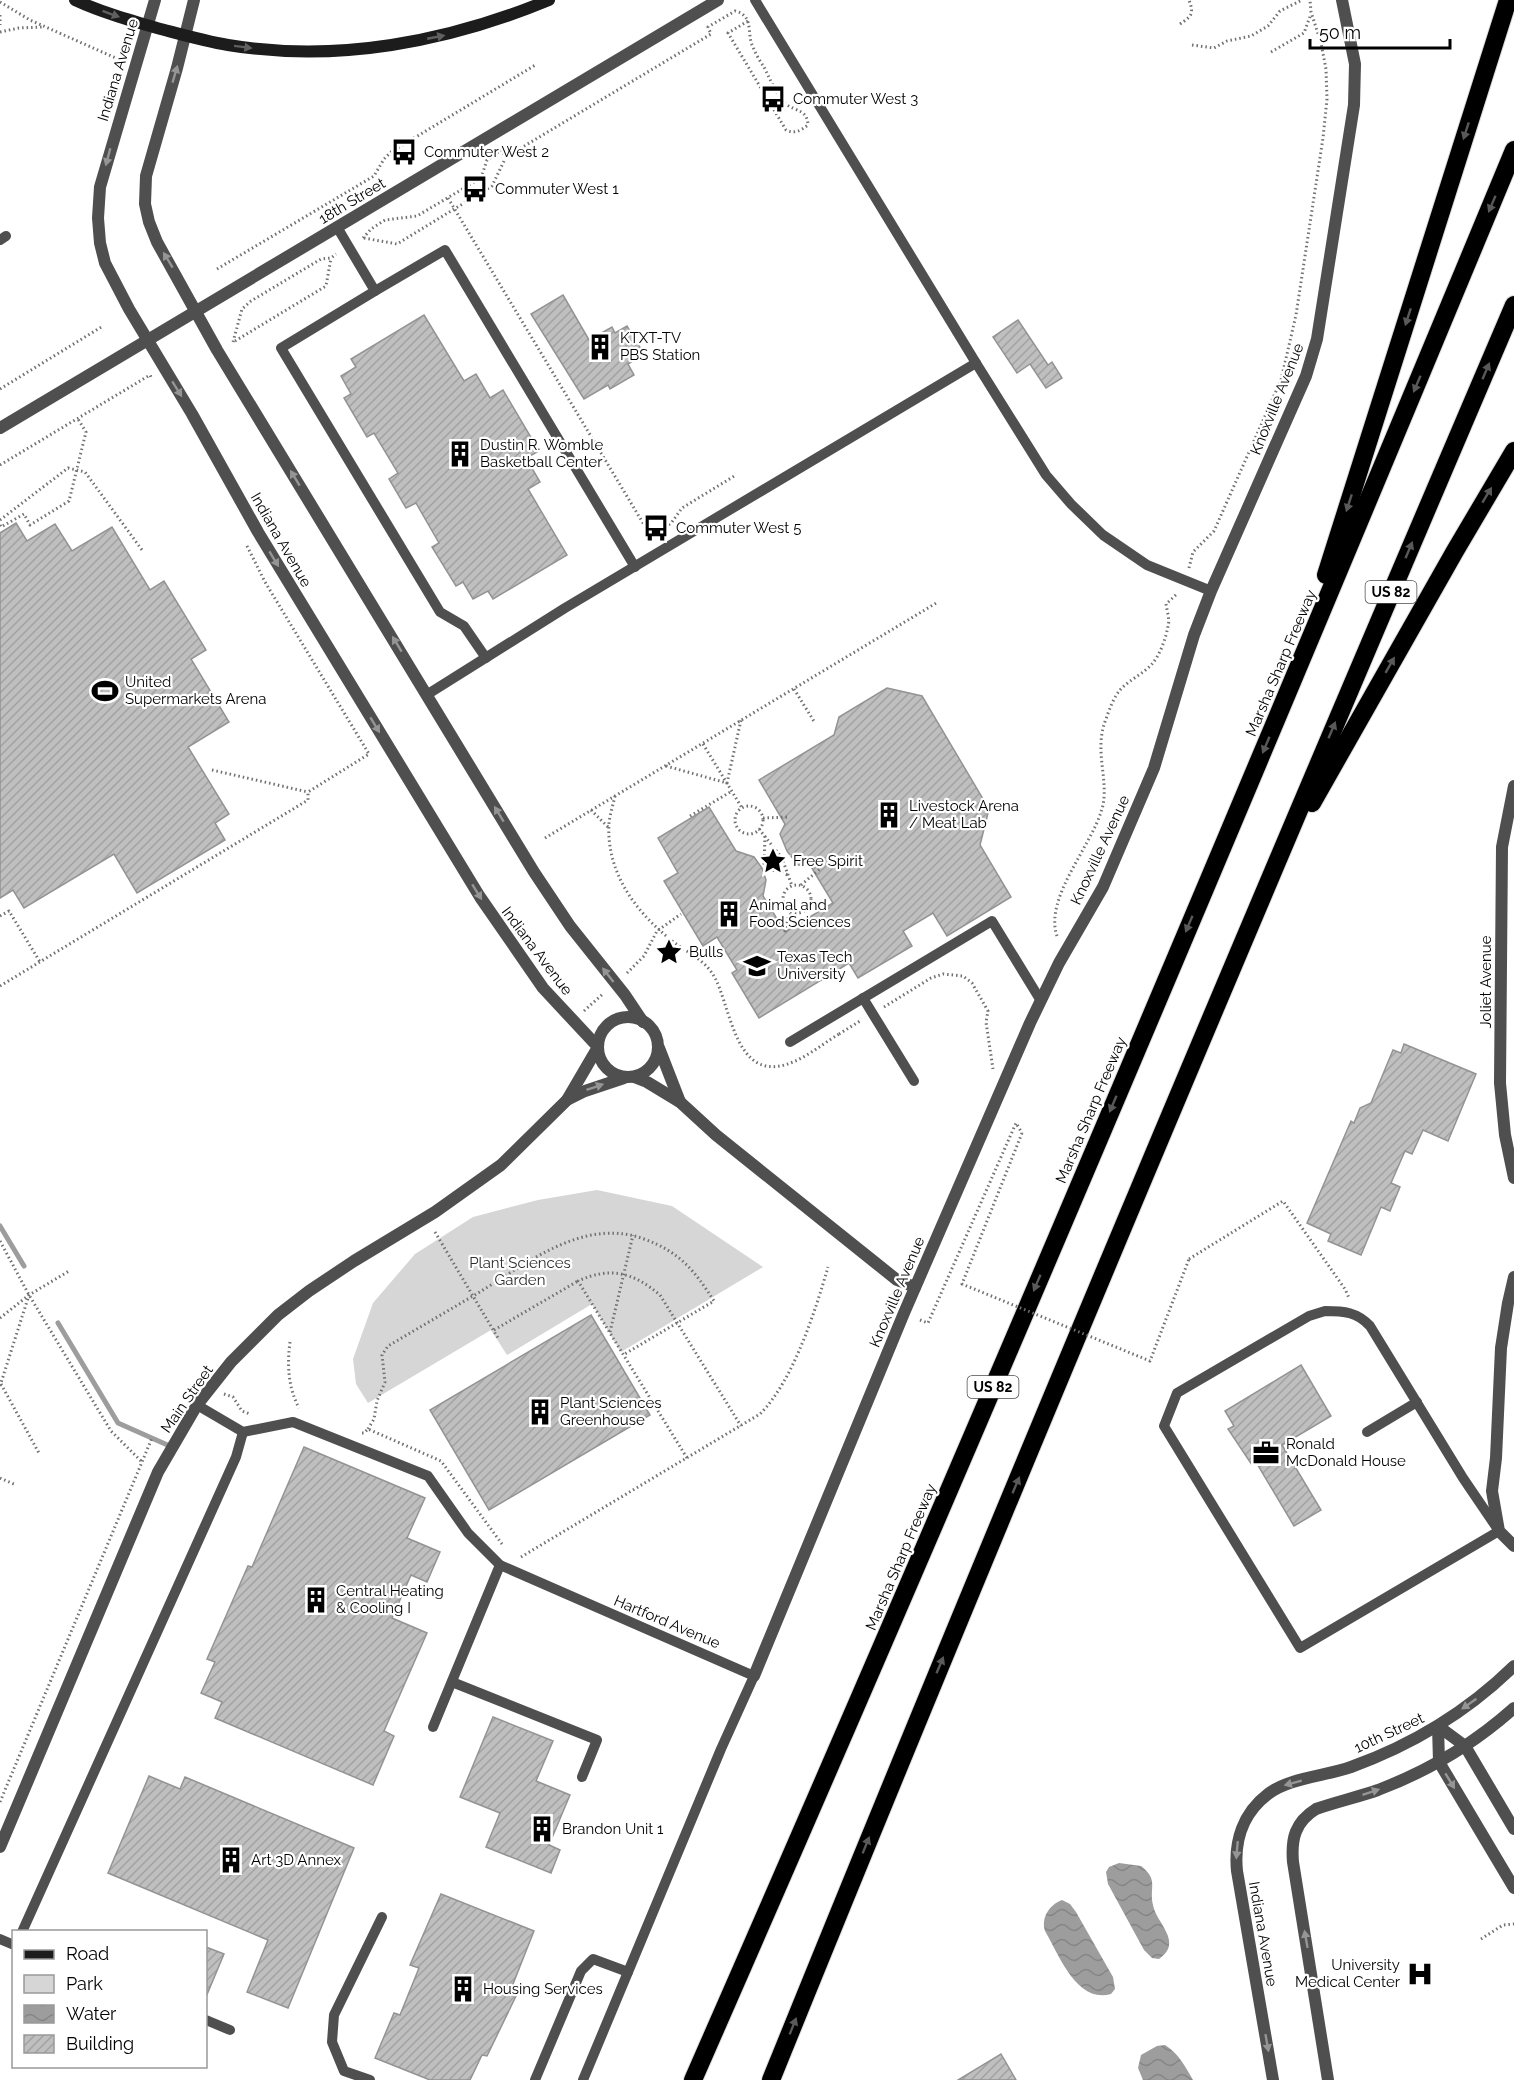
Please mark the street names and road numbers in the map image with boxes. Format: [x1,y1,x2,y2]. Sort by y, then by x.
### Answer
street label: Indiana Avenue [94,16,142,123]
street label: 18th Street [315,174,389,228]
street label: Knoxville Avenue [1246,340,1308,457]
street label: Indiana Avenue [247,490,315,591]
road number: US 82 [1366,581,1416,603]
street label: Marsha Sharp Freeway [1242,587,1320,739]
street label: Knoxville Avenue [1067,792,1133,908]
street label: Indiana Avenue [498,903,576,999]
street label: Joliet Avenue [1477,935,1495,1029]
street label: Marsha Sharp Freeway [1052,1034,1130,1186]
street label: Knoxville Avenue [866,1234,929,1350]
street label: Main Street [157,1362,217,1436]
road number: US 82 [968,1376,1018,1398]
street label: Marsha Sharp Freeway [862,1481,940,1633]
street label: Hartford Avenue [611,1592,723,1653]
street label: 10th Street [1351,1709,1427,1757]
street label: Indiana Avenue [1245,1880,1281,1988]

